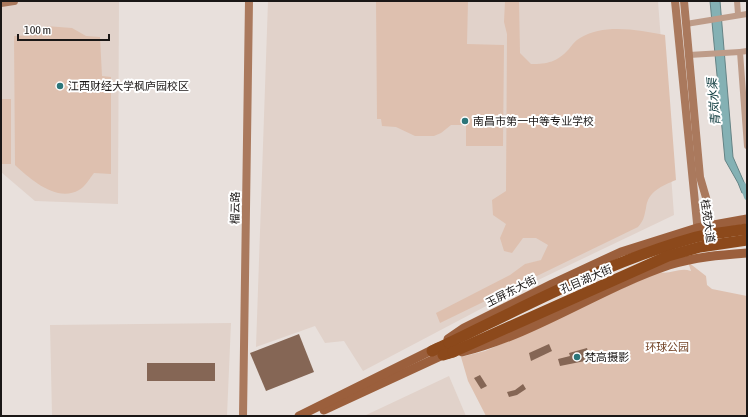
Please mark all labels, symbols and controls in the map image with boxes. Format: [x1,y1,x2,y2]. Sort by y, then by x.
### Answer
scale bar [18,16,109,42]
text: 100 m [24,23,51,37]
water label: 青岚水渠 [705,75,723,127]
place label: 江西财经大学枫庐园校区 [68,80,189,92]
marker: 江西财经大学枫庐园校区 [55,81,65,91]
place label: 南昌市第一中等专业学校 [473,115,594,127]
marker: 南昌市第一中等专业学校 [460,116,470,126]
street label: 榴云路 [229,191,241,225]
street label: 桂苑大道 [699,198,717,244]
street label: 孔目湖大街 [558,263,614,295]
street label: 玉屏东大街 [484,273,538,309]
park label: 环球公园 [645,341,689,353]
place label: 梵高摄影 [585,351,629,363]
marker: 梵高摄影 [572,352,582,362]

